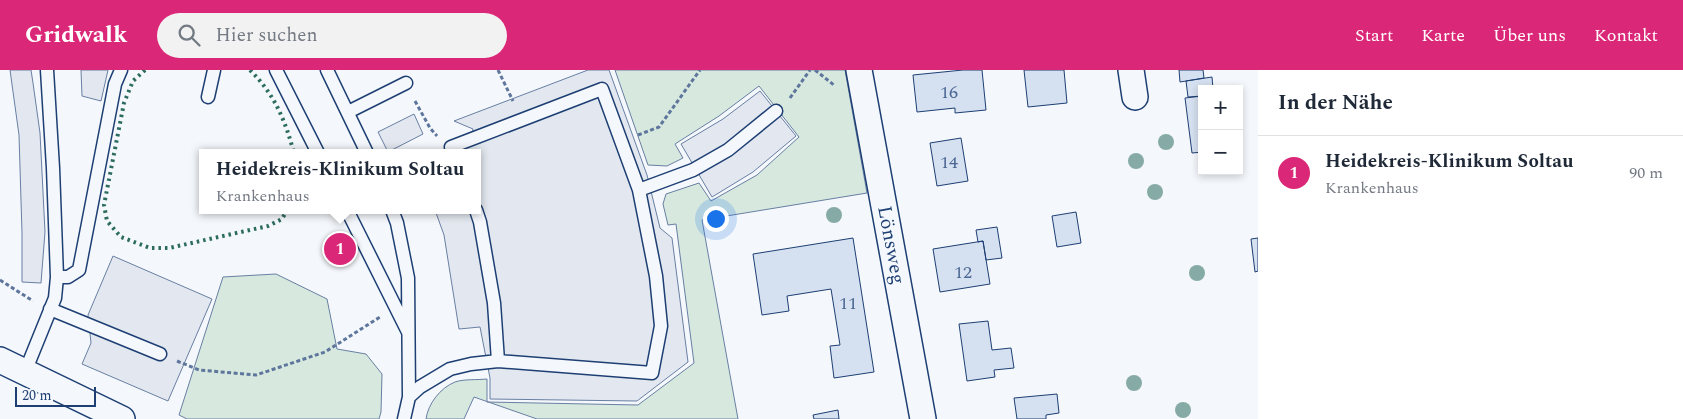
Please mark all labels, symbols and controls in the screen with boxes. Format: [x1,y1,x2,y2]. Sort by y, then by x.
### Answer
search box [157,13,507,58]
text: Gridwalk [25,17,127,53]
icon: search [175,21,203,49]
text: Hier suchen [215,21,318,50]
text: Start [1355,22,1393,49]
text: Karte [1421,22,1465,49]
text: Über uns [1493,22,1566,49]
text: Kontakt [1594,22,1658,49]
house number: 16 [940,79,958,106]
map controls [1198,85,1243,175]
button: + [1198,85,1243,130]
text: In der Nähe [1278,87,1393,119]
button: − [1198,130,1243,175]
text: Heidekreis-Klinikum Soltau [1325,147,1573,176]
popup [199,149,481,214]
house number: 14 [940,149,958,176]
text: Heidekreis-Klinikum Soltau [216,155,464,184]
text: 1 [1290,161,1298,185]
text: 90 m [1629,161,1663,185]
text: Krankenhaus [1325,176,1419,200]
text: Krankenhaus [216,184,310,208]
street label: Lönsweg [869,203,913,287]
your location [703,206,729,232]
pin: 1 [324,230,356,268]
house number: 12 [954,259,972,286]
house number: 11 [839,290,857,317]
scale bar [15,384,96,407]
text: 20 m [22,385,52,406]

